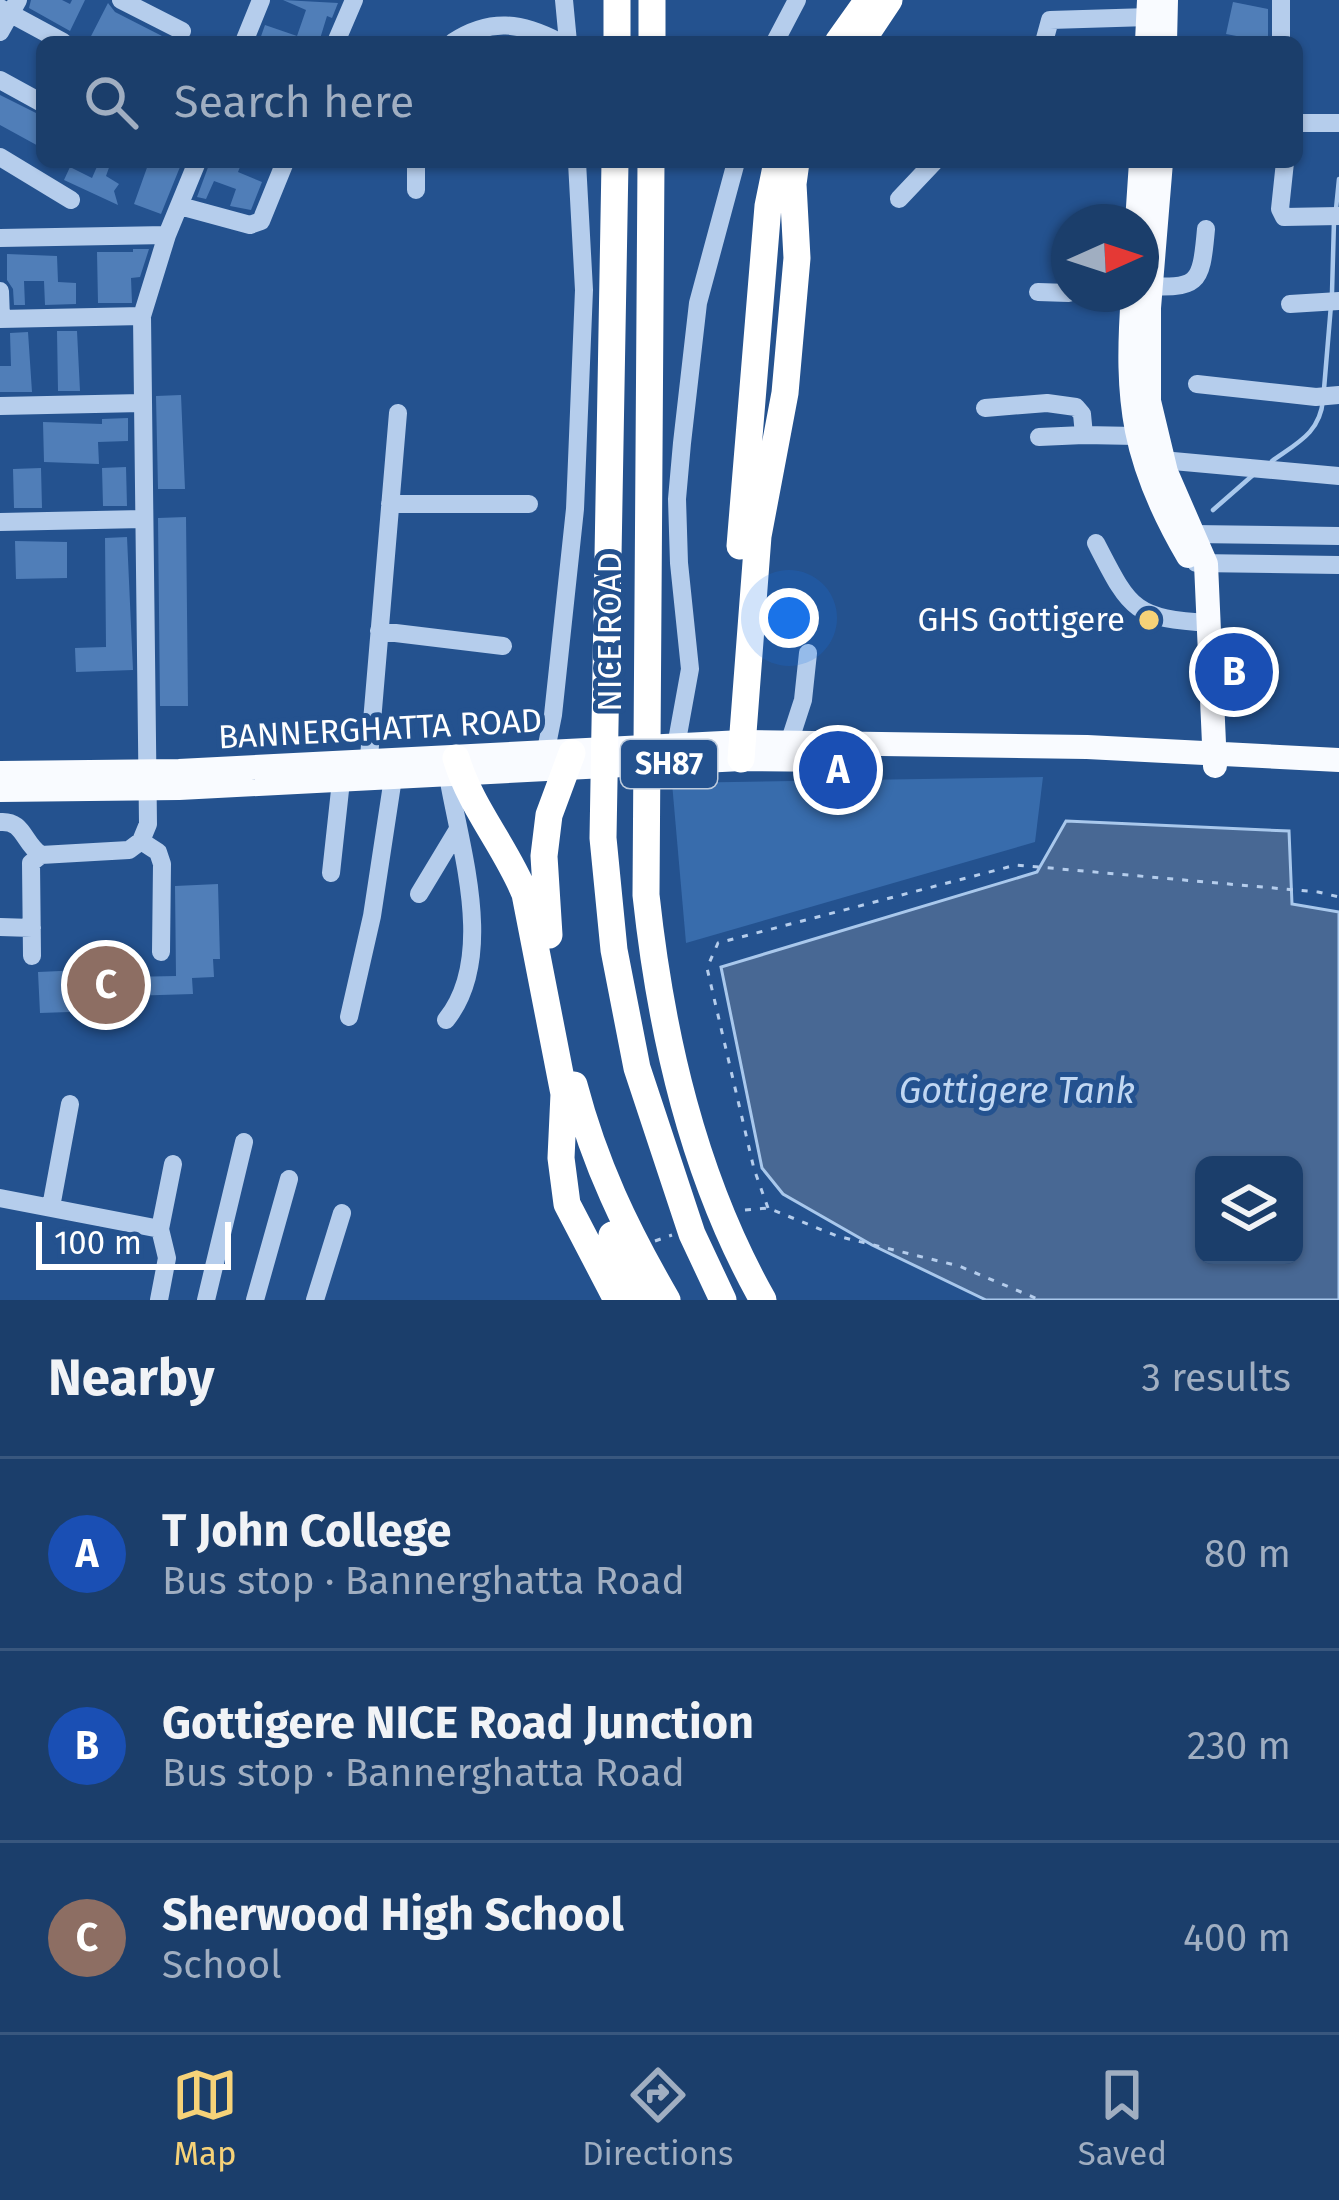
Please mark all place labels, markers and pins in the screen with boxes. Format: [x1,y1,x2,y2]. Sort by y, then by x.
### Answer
place label: GHS Gottigere [917,600,1125,640]
marker: GHS Gottigere [1136,607,1162,633]
pin: B [1195,627,1273,717]
pin: A [799,725,877,815]
pin: C [67,940,145,1030]

